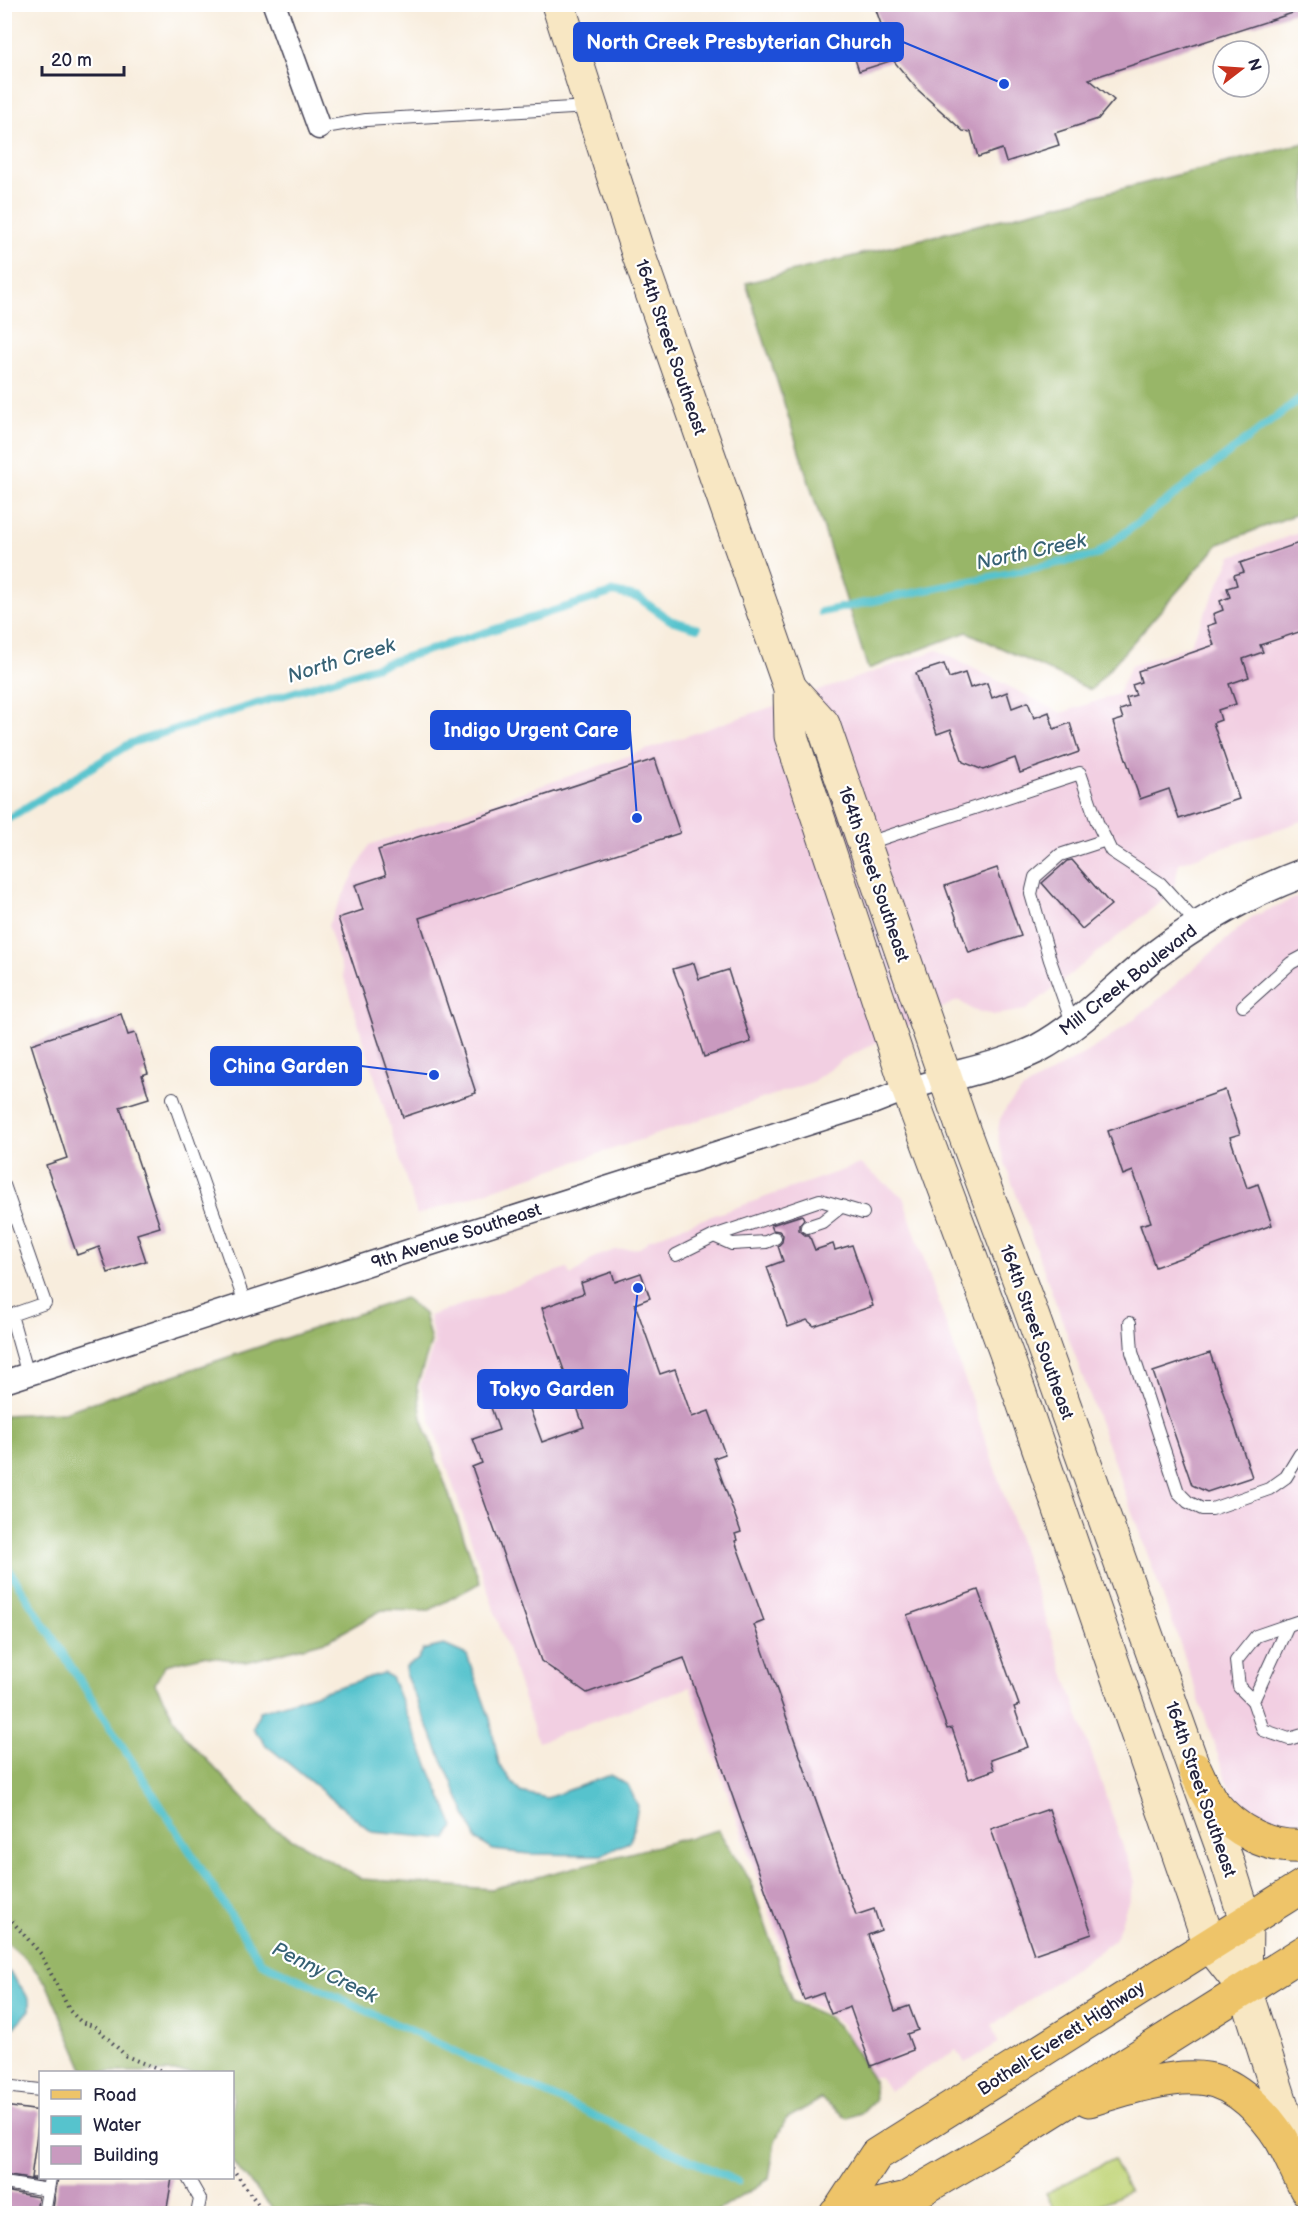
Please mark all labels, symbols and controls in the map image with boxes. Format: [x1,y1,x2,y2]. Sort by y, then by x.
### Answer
callout: North Creek Presbyterian Church [574,23,903,61]
text: North Creek Presbyterian Church [586,31,892,55]
scale bar [42,39,124,77]
north arrow [1211,39,1271,99]
text: 20 m [51,50,92,71]
text: N [1243,57,1265,74]
street label: 164th Street Southeast [631,256,711,438]
water label: North Creek [974,528,1089,575]
water label: North Creek [284,633,399,689]
callout: Indigo Urgent Care [431,711,630,749]
text: Indigo Urgent Care [443,719,619,743]
street label: 164th Street Southeast [834,783,914,965]
street label: Mill Creek Boulevard [1055,920,1201,1041]
callout: China Garden [211,1047,361,1085]
text: China Garden [223,1055,349,1079]
street label: 9th Avenue Southeast [369,1199,544,1274]
street label: 164th Street Southeast [995,1242,1078,1423]
callout: Tokyo Garden [478,1370,627,1408]
text: Tokyo Garden [490,1378,614,1402]
street label: 164th Street Southeast [1161,1698,1241,1880]
water label: Penny Creek [268,1937,382,2009]
street label: Bothell-Everett Highway [974,1976,1149,2100]
legend [39,2071,234,2179]
text: Road [93,2085,137,2106]
text: Water [93,2115,141,2136]
text: Building [93,2145,159,2166]

